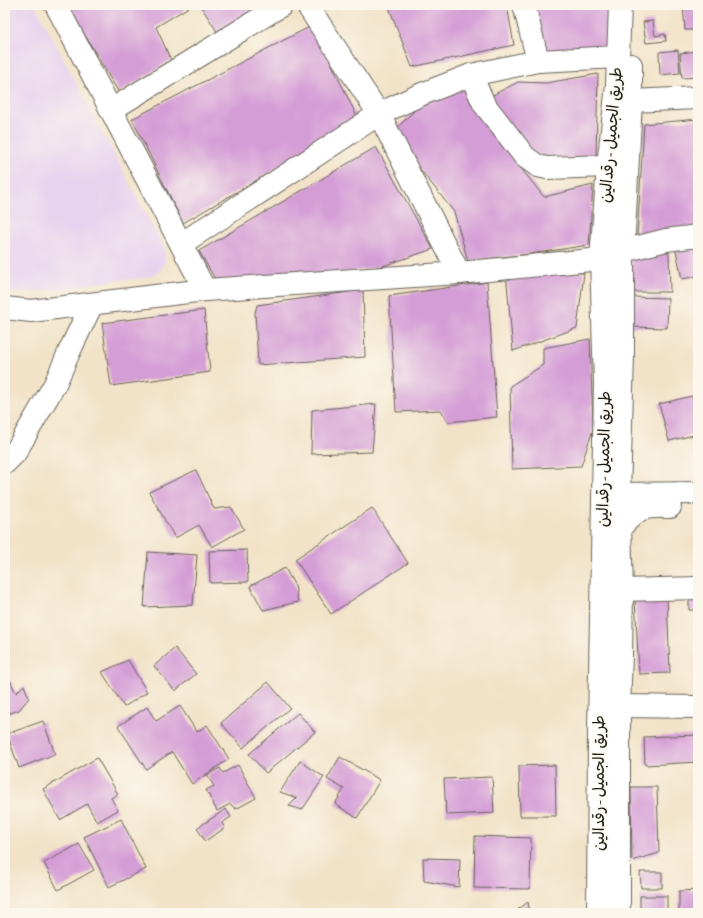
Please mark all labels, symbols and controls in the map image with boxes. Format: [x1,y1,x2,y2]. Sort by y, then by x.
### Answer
street label: طريق الجميل -رقدالين [595,66,627,204]
street label: طريق الجميل -رقدالين [593,391,615,527]
street label: طريق الجميل -رقدالين [589,715,609,851]

